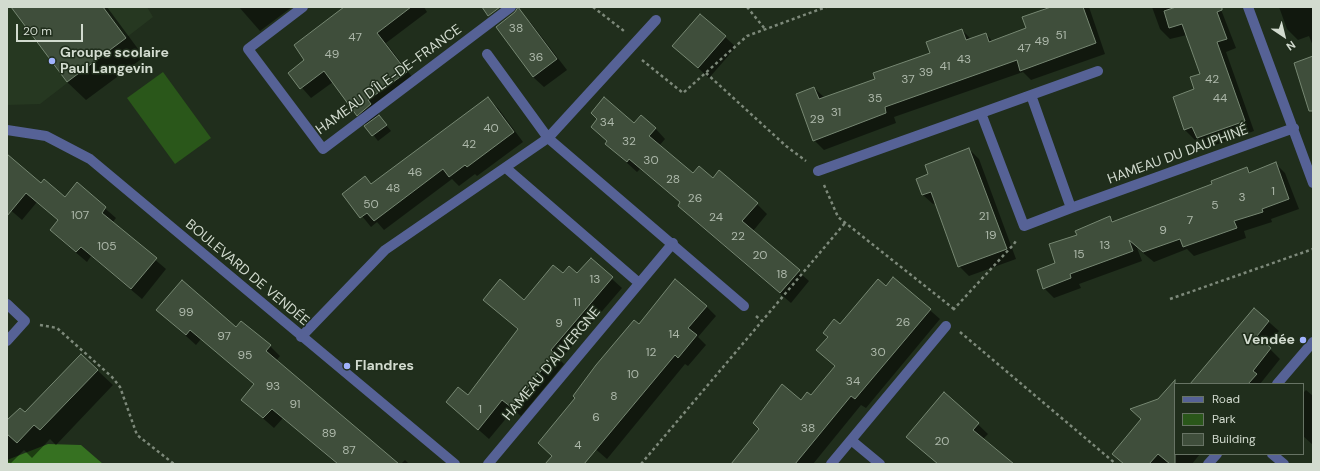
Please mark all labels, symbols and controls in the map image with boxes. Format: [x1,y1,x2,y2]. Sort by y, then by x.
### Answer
scale bar [18,16,85,42]
north arrow [1264,16,1304,56]
street label: HAMEAU D'ÎLE-DE-FRANCE [313,21,465,139]
house number: 38 [509,22,523,36]
text: 20 m [23,23,52,39]
house number: 51 [1055,29,1067,43]
house number: 47 [348,31,362,45]
house number: 49 [1035,35,1049,49]
text: N [1284,38,1298,54]
house number: 47 [1017,42,1031,56]
place label: Groupe scolaire Paul Langevin [60,45,169,78]
house number: 49 [325,48,339,62]
house number: 36 [529,51,543,65]
house number: 43 [957,53,971,67]
marker: Groupe scolaire Paul Langevin [47,56,57,66]
house number: 41 [939,60,951,74]
house number: 39 [919,66,933,80]
house number: 37 [901,73,915,87]
house number: 42 [1205,73,1219,87]
house number: 35 [868,92,882,106]
house number: 44 [1213,92,1227,106]
house number: 31 [831,106,841,120]
house number: 29 [810,113,824,127]
house number: 34 [600,116,614,130]
house number: 40 [483,122,499,136]
street label: HAMEAU DU DAUPHINÉ [1105,122,1251,188]
house number: 32 [622,135,636,149]
house number: 42 [462,138,476,152]
house number: 30 [643,154,659,168]
house number: 46 [408,166,422,180]
house number: 28 [666,173,680,187]
house number: 48 [386,182,400,196]
house number: 1 [1271,185,1275,199]
house number: 3 [1238,191,1246,205]
house number: 26 [688,192,702,206]
house number: 50 [363,198,379,212]
house number: 5 [1211,199,1219,213]
house number: 107 [71,209,89,223]
house number: 21 [979,210,989,224]
house number: 24 [709,211,723,225]
house number: 7 [1187,214,1193,228]
street label: BOULEVARD DE VENDÉE [182,216,312,330]
house number: 9 [1159,224,1167,238]
house number: 19 [985,229,997,243]
house number: 22 [731,230,745,244]
house number: 13 [1100,239,1110,253]
house number: 105 [97,240,117,254]
house number: 15 [1073,248,1085,262]
house number: 20 [753,249,767,263]
house number: 18 [776,268,788,282]
house number: 13 [590,273,600,287]
house number: 11 [573,296,581,310]
street label: HAMEAU D'AUVERGNE [500,304,604,424]
house number: 99 [178,306,194,320]
house number: 26 [896,316,910,330]
house number: 9 [555,317,563,331]
house number: 14 [668,328,680,342]
house number: 97 [217,330,231,344]
place label: Vendée [1243,332,1295,348]
marker: Vendée [1298,335,1308,345]
house number: 12 [646,346,656,360]
house number: 30 [870,346,886,360]
house number: 95 [238,349,252,363]
place label: Flandres [355,358,414,374]
marker: Flandres [342,361,352,371]
house number: 10 [627,368,639,382]
house number: 34 [846,375,860,389]
house number: 93 [266,380,280,394]
legend [1174,383,1304,455]
house number: 8 [610,390,618,404]
text: Road [1212,391,1240,407]
house number: 91 [289,398,301,412]
house number: 1 [478,403,482,417]
house number: 6 [592,411,600,425]
text: Park [1212,411,1236,427]
house number: 38 [801,422,815,436]
house number: 89 [322,427,336,441]
text: Building [1212,431,1256,447]
house number: 20 [935,435,949,449]
house number: 4 [574,439,582,453]
house number: 87 [342,444,356,458]

